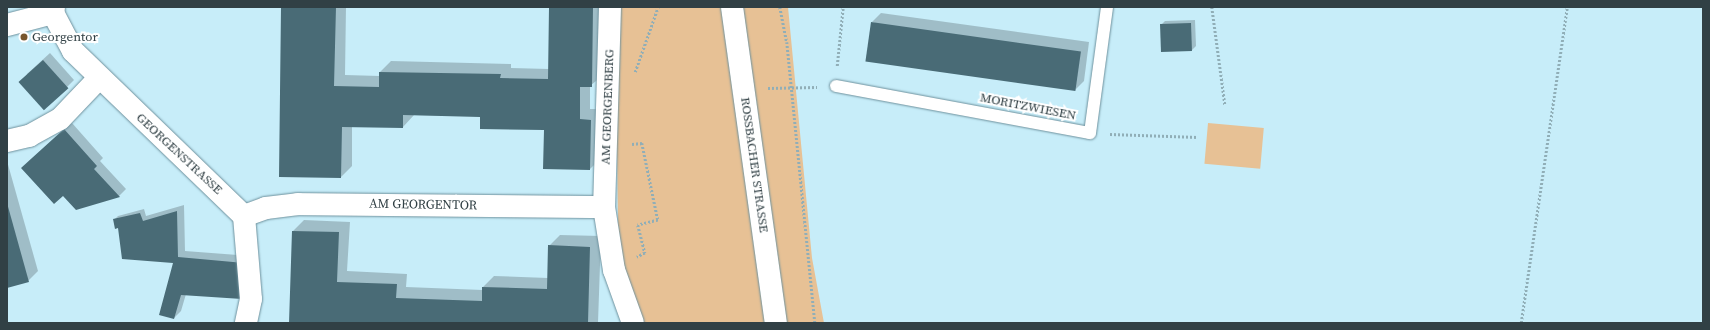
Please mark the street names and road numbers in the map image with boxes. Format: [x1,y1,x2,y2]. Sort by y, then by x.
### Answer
street label: AM GEORGENBERG [598,49,618,165]
street label: MORITZWIESEN [979,90,1077,124]
street label: ROSSBACHER STRASSE [737,96,771,234]
street label: GEORGENSTRASSE [133,110,225,198]
street label: AM GEORGENTOR [369,196,477,214]

